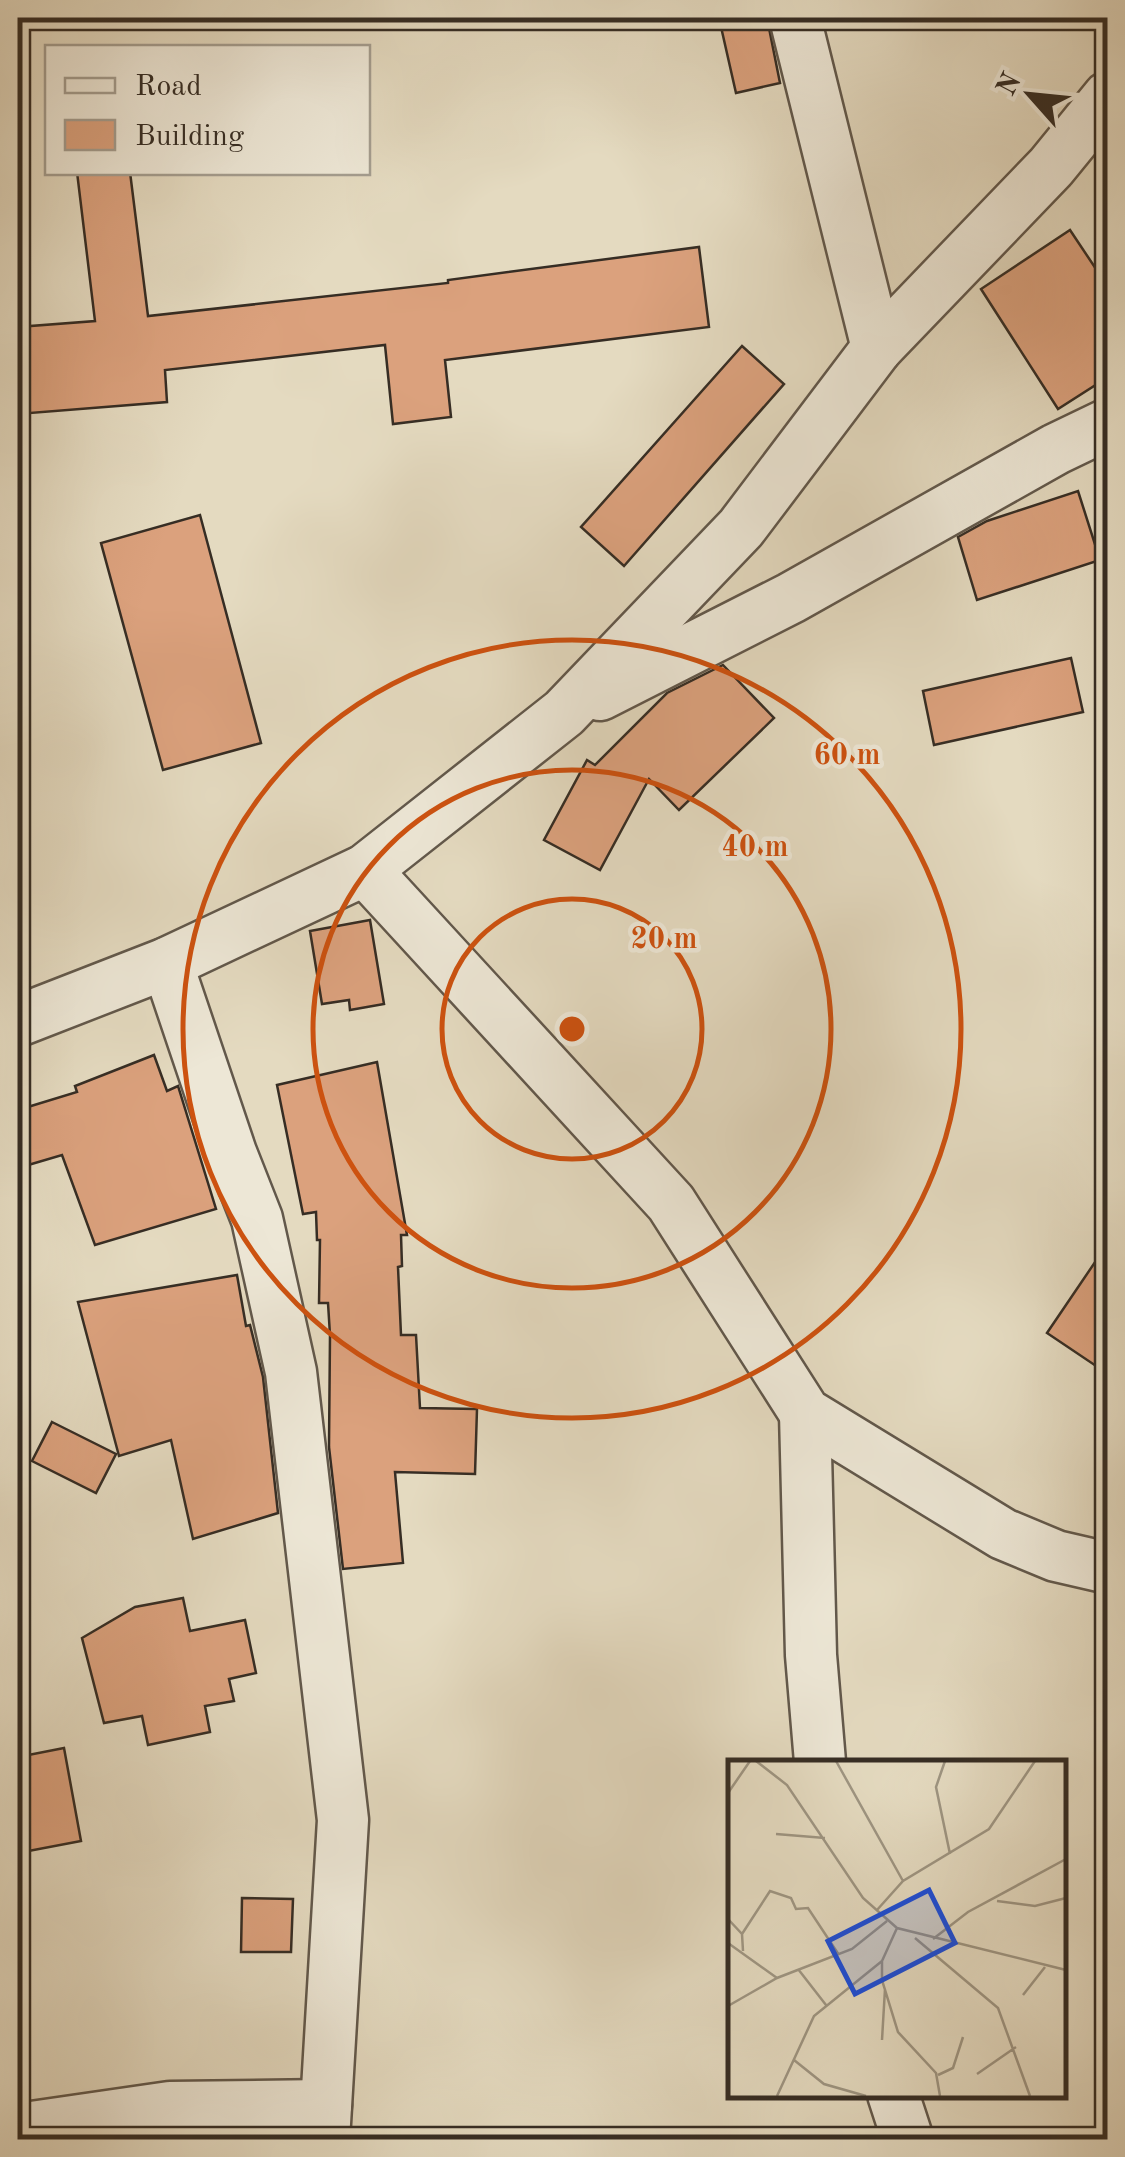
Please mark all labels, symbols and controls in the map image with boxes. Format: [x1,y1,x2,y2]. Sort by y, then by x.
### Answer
legend [45,45,370,175]
north arrow [980,45,1080,145]
text: N [993,69,1028,101]
text: Road [135,72,202,102]
text: Building [135,122,244,152]
text: 60 m [813,741,881,771]
text: 40 m [721,833,789,863]
text: 20 m [630,925,698,955]
centre of rings [554,1011,590,1047]
inset map [728,1760,1065,2097]

